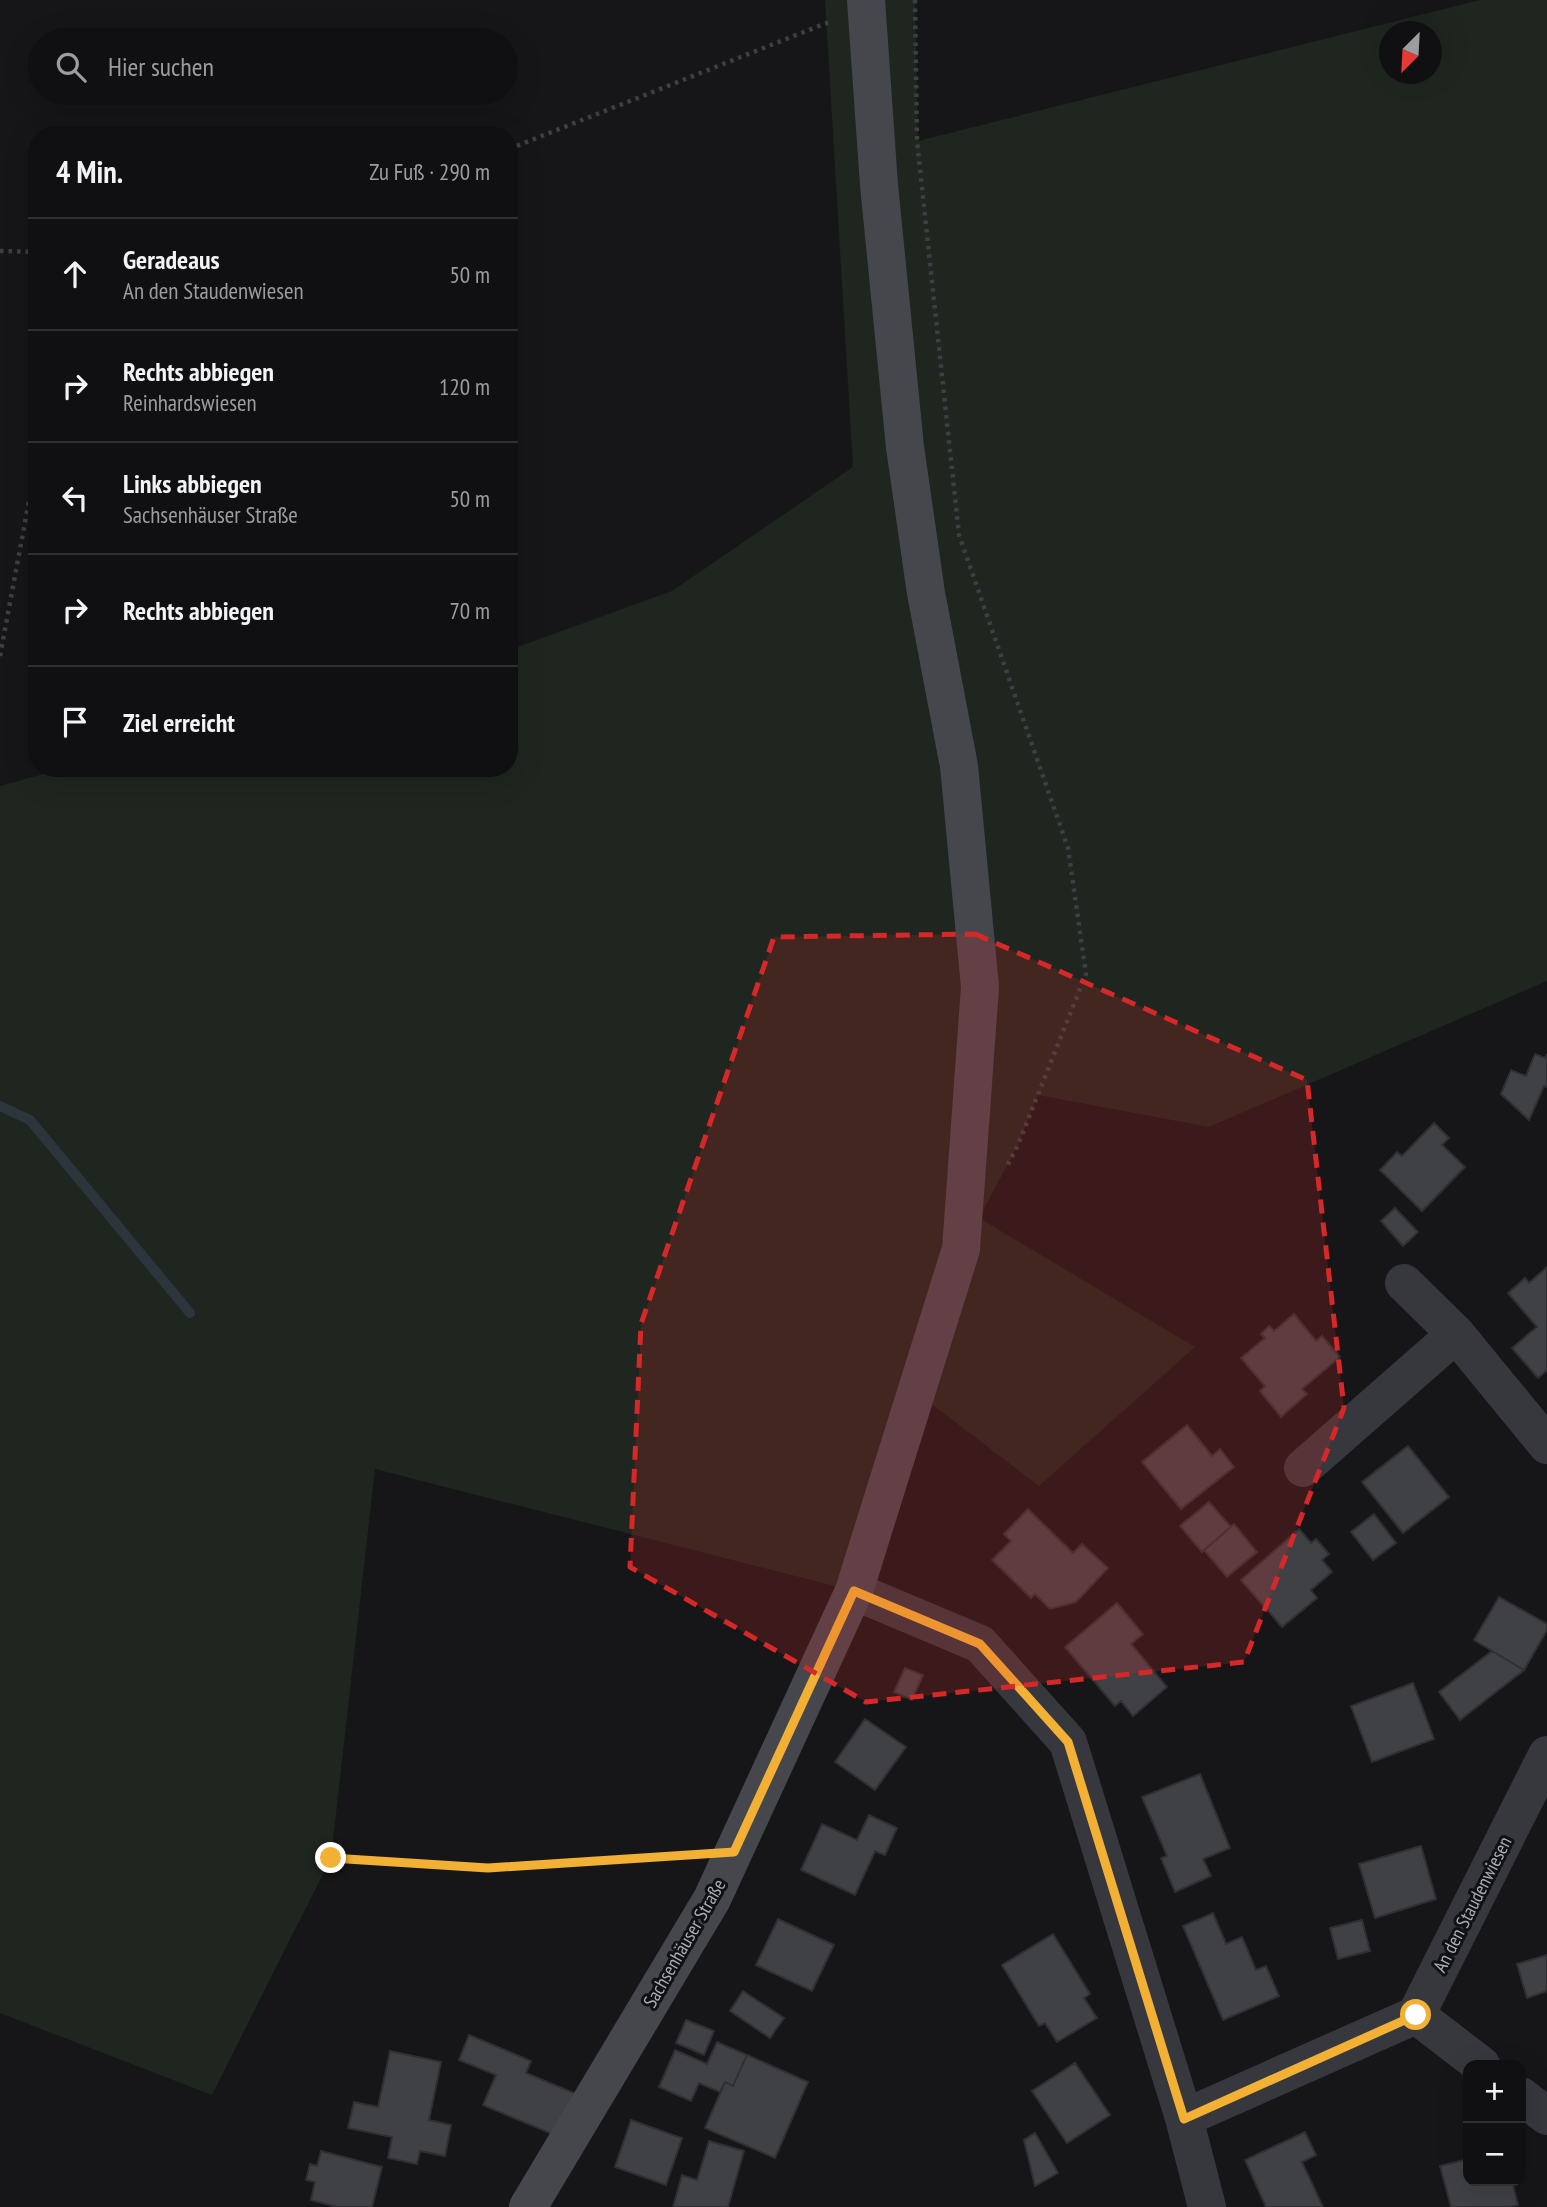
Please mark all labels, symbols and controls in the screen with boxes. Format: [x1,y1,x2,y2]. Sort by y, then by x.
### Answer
north arrow [1379,21,1442,84]
search box [28,28,518,105]
icon: search [52,48,90,86]
text: Hier suchen [108,50,214,83]
text: 4 Min. [56,152,123,191]
text: Zu Fuß · 290 m [369,157,490,186]
text: Geradeaus [123,243,220,276]
icon: ahead [56,255,94,293]
text: 50 m [449,260,490,289]
text: An den Staudenwiesen [123,276,304,305]
text: Rechts abbiegen [123,355,274,388]
icon: right [56,367,94,405]
text: 120 m [439,372,490,401]
text: Reinhardswiesen [123,388,257,417]
text: Links abbiegen [123,467,262,500]
icon: left [56,479,94,517]
text: 50 m [449,484,490,513]
text: Sachsenhäuser Straße [123,500,298,529]
icon: right [56,591,94,629]
text: Rechts abbiegen [123,594,274,627]
text: 70 m [449,596,490,625]
icon: arrive [56,703,94,741]
text: Ziel erreicht [123,706,235,739]
street label: An den Staudenwiesen [1427,1832,1517,1976]
route end [315,1842,346,1873]
street label: Sachsenhäuser Straße [637,1874,731,2012]
route start [1400,1999,1431,2030]
map controls [1463,2060,1526,2186]
button: + [1463,2060,1526,2123]
button: − [1463,2123,1526,2186]

